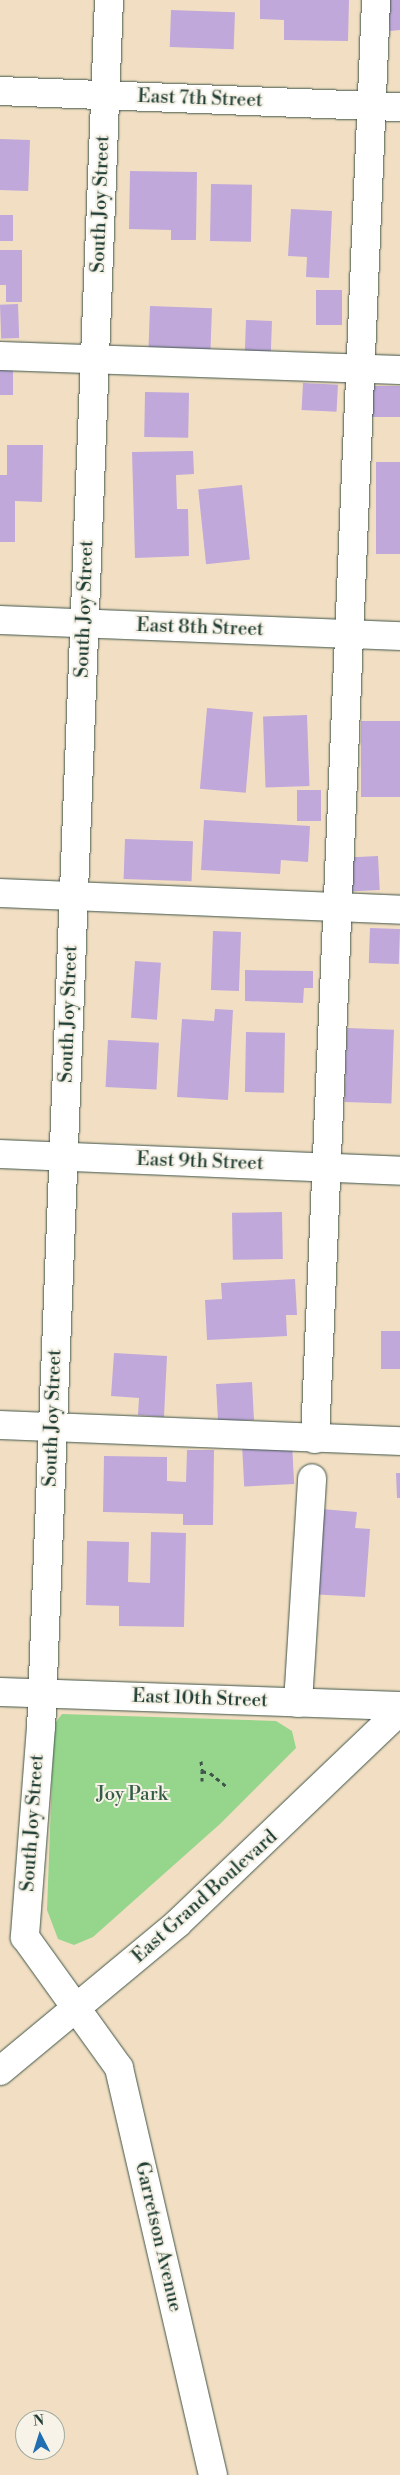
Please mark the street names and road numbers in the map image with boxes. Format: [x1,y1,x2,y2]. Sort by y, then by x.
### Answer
street label: East 7th Street [137,85,263,113]
street label: South Joy Street [87,135,115,273]
street label: South Joy Street [71,540,99,678]
street label: East 8th Street [136,614,264,642]
street label: South Joy Street [55,945,83,1083]
street label: East 9th Street [136,1148,264,1176]
street label: South Joy Street [39,1349,67,1487]
street label: East 10th Street [132,1685,268,1713]
street label: South Joy Street [17,1753,49,1893]
street label: East Grand Boulevard [128,1826,282,1968]
street label: Garretson Avenue [130,2160,186,2314]

